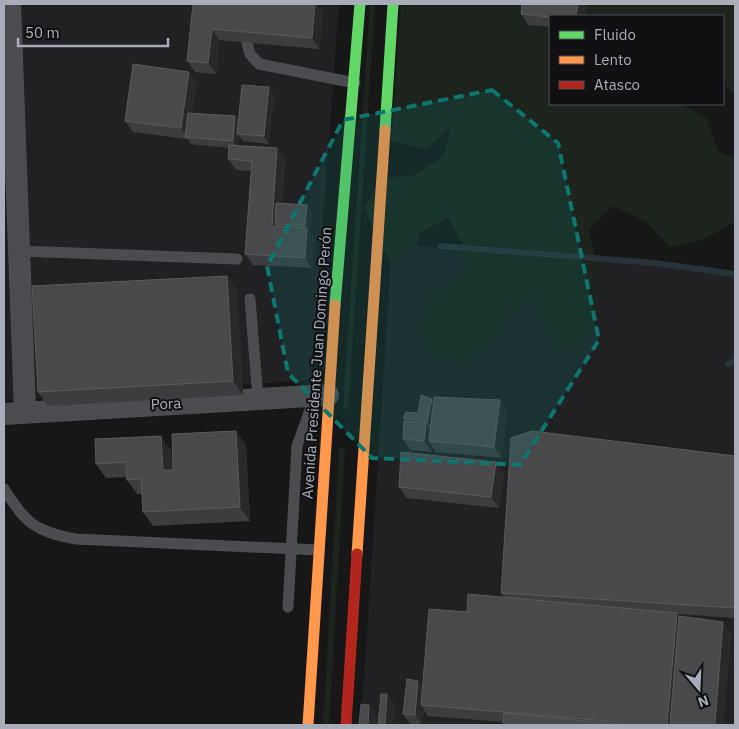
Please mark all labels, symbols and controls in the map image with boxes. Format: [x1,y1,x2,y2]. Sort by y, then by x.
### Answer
scale bar [18,15,168,47]
legend [549,15,724,105]
text: 50 m [25,23,60,42]
text: Fluido [594,25,636,44]
text: Lento [594,50,632,69]
text: Atasco [594,75,640,94]
street label: Avenida Presidente Juan Domingo Perón [298,226,335,500]
street label: Pora [150,393,182,414]
north arrow [674,664,724,714]
text: N [696,691,711,711]

